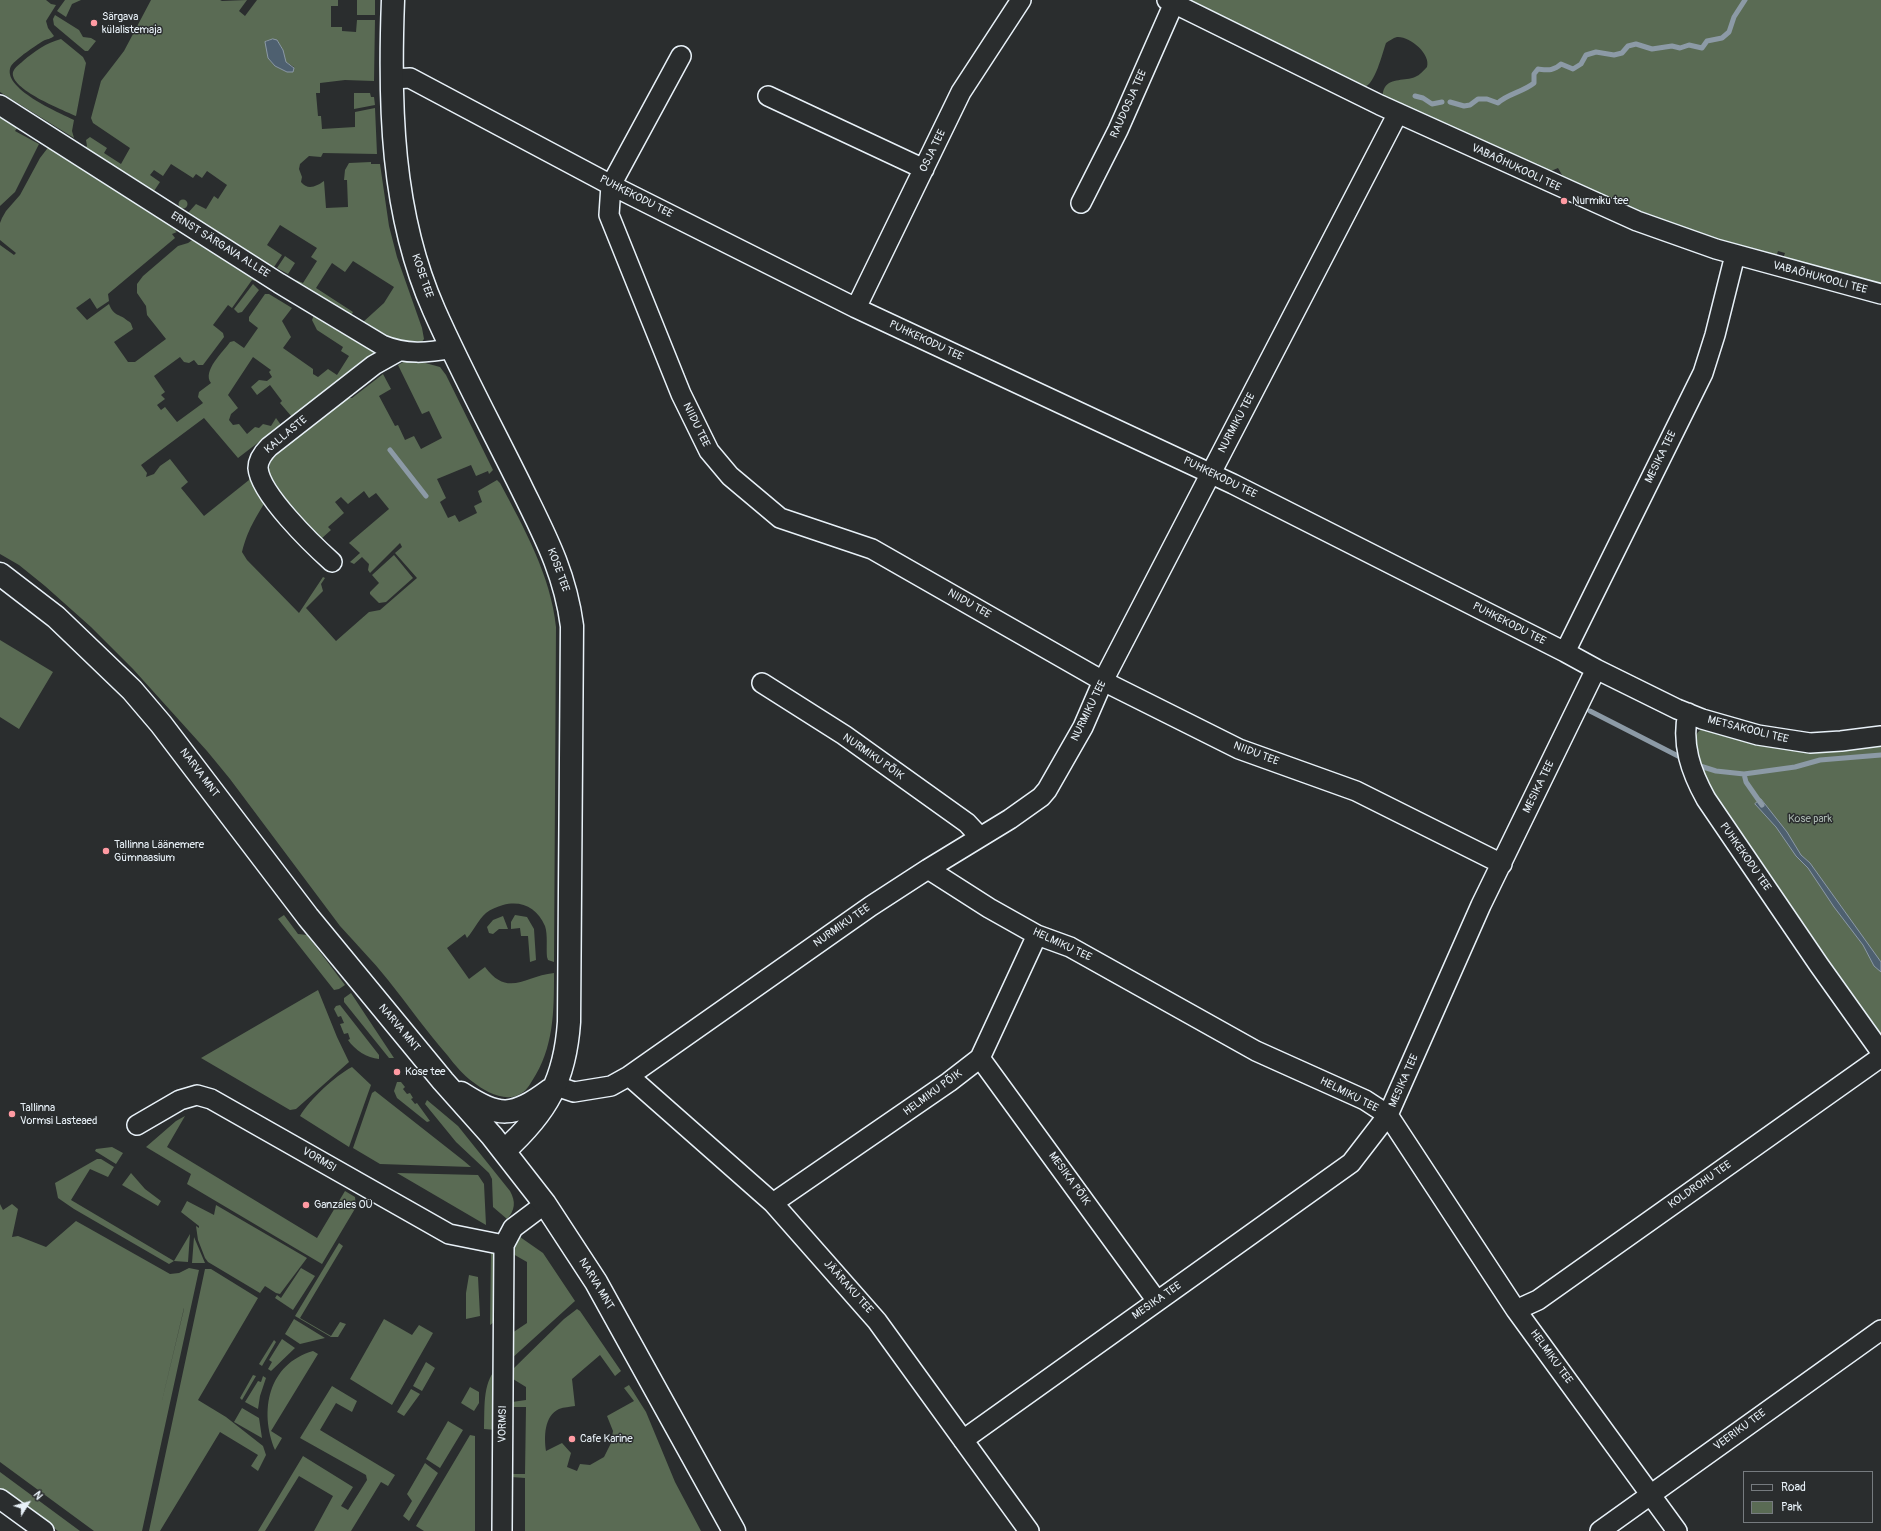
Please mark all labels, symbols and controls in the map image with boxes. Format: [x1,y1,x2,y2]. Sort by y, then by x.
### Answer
place label: Särgava külalistemaja [102,10,162,36]
marker: Särgava külalistemaja [89,18,99,28]
street label: RAUDOSJA TEE [1108,68,1150,140]
street label: OSJA TEE [917,128,949,174]
street label: VABAÕHUKOOLI TEE [1469,141,1563,195]
street label: PUHKEKODU TEE [597,173,675,221]
place label: Nurmiku tee [1572,194,1628,208]
marker: Nurmiku tee [1559,196,1569,206]
street label: ERNST SÄRGAVA ALLEE [168,209,272,281]
street label: KOSE TEE [408,252,436,300]
street label: VABAÕHUKOOLI TEE [1771,259,1869,297]
street label: PUHKEKODU TEE [887,318,965,364]
street label: NURMIKU TEE [1216,391,1258,455]
street label: NIIDU TEE [680,401,712,449]
street label: KALLASTE [262,413,310,457]
street label: MESIKA TEE [1643,429,1679,485]
street label: PUHKEKODU TEE [1181,454,1259,502]
street label: KOSE TEE [544,546,572,594]
street label: NIIDU TEE [945,586,993,622]
street label: PUHKEKODU TEE [1470,600,1548,648]
street label: NURMIKU TEE [1069,678,1109,744]
street label: METSAKOOLI TEE [1706,714,1790,746]
street label: NURMIKU PÕIK [840,731,906,783]
street label: NIIDU TEE [1231,739,1281,769]
street label: NARVA MNT [176,746,222,800]
street label: MESIKA TEE [1521,759,1557,815]
park label: Kose park [1788,812,1832,826]
street label: PUHKEKODU TEE [1717,820,1773,894]
place label: Tallinna Läänemere Gümnaasium [114,838,204,864]
marker: Tallinna Läänemere Gümnaasium [101,846,111,856]
street label: NURMIKU TEE [811,902,873,950]
street label: HELMIKU TEE [1030,926,1094,964]
street label: NARVA MNT [375,1002,423,1054]
street label: MESIKA TEE [1386,1052,1422,1110]
place label: Kose tee [405,1065,446,1079]
marker: Kose tee [392,1067,402,1077]
street label: HELMIKU PÕIK [901,1067,965,1119]
street label: HELMIKU TEE [1318,1075,1380,1115]
place label: Tallinna Vormsi Lasteaed [20,1101,97,1127]
marker: Tallinna Vormsi Lasteaed [7,1109,17,1119]
street label: VORMSI [300,1145,338,1175]
street label: MESIKA PÕIK [1045,1150,1093,1208]
street label: KOLDROHU TEE [1666,1158,1734,1212]
place label: Ganzales OÜ [314,1198,373,1212]
marker: Ganzales OÜ [301,1200,311,1210]
street label: NARVA MNT [575,1256,617,1312]
street label: JÄÄRAKU TEE [821,1258,875,1316]
street label: MESIKA TEE [1130,1279,1184,1323]
street label: HELMIKU TEE [1527,1327,1575,1387]
street label: VORMSI [496,1405,510,1443]
street label: VEERIKU TEE [1711,1407,1769,1453]
place label: Cafe Karine [580,1432,633,1446]
marker: Cafe Karine [567,1434,577,1444]
legend [1743,1471,1873,1523]
text: Road [1781,1480,1806,1495]
north arrow [8,1483,48,1523]
text: N [31,1489,45,1502]
text: Park [1781,1500,1802,1515]

